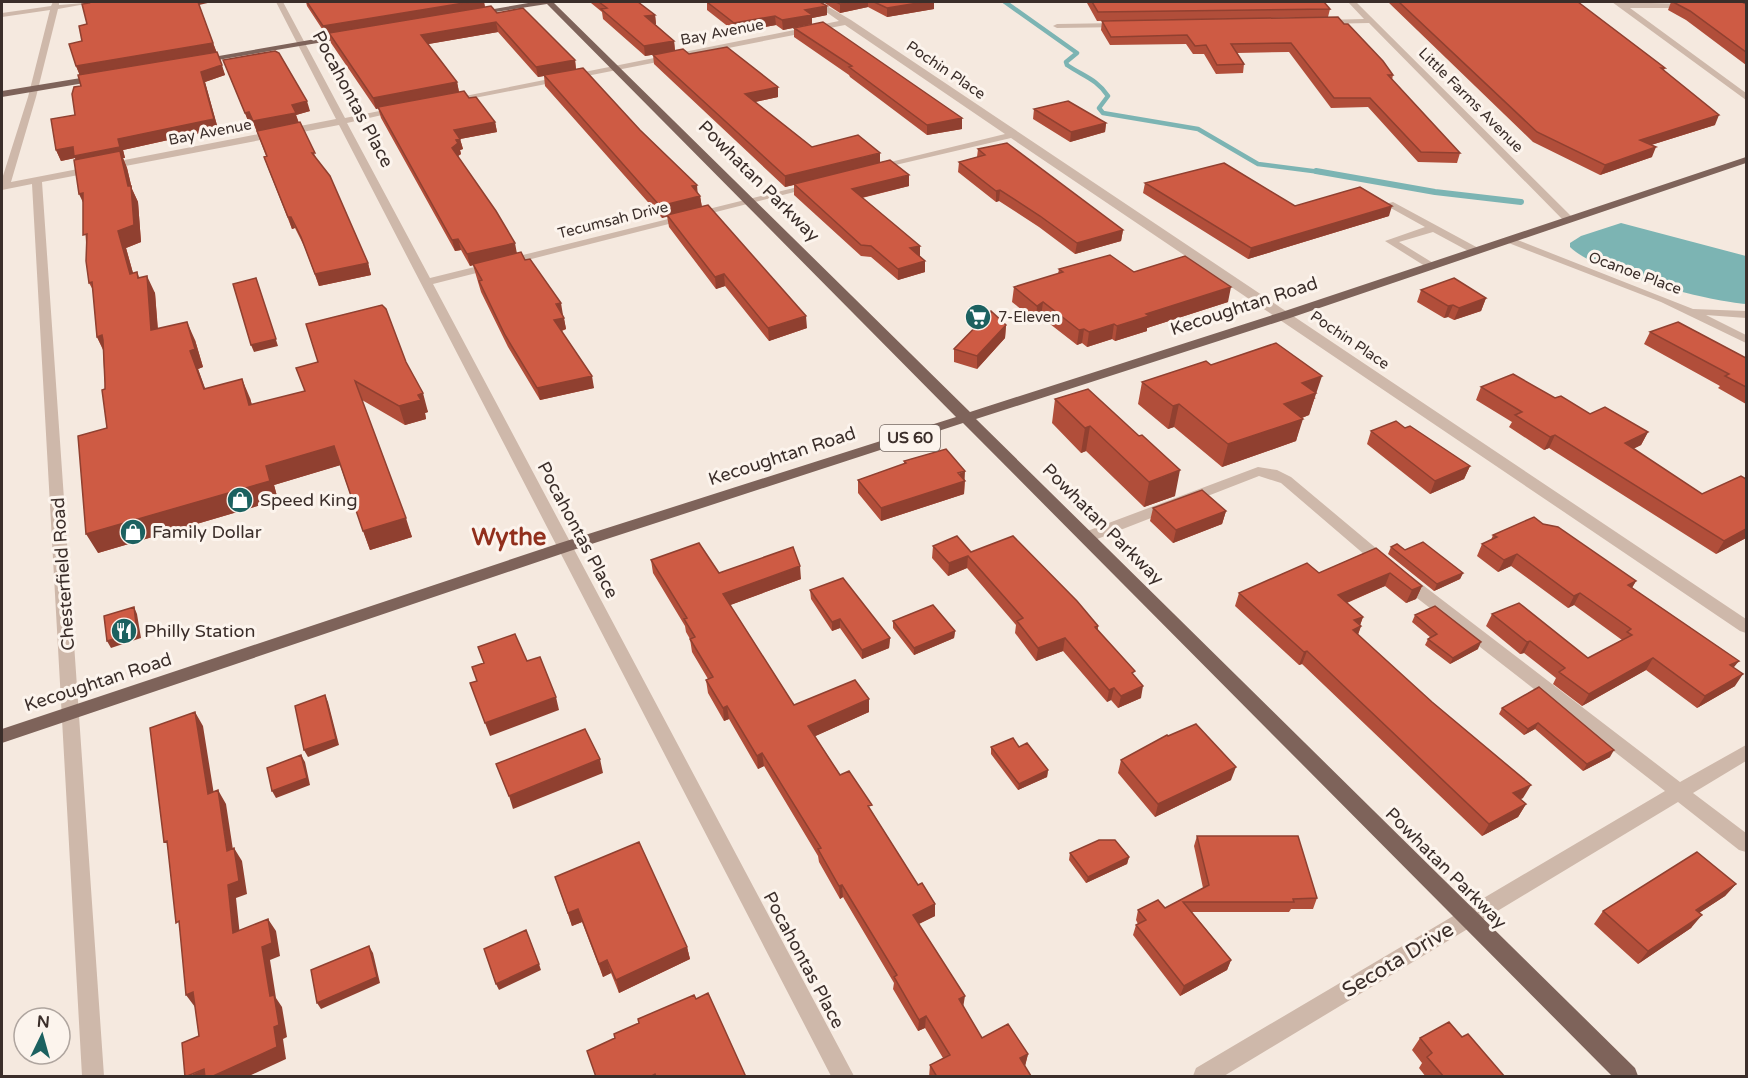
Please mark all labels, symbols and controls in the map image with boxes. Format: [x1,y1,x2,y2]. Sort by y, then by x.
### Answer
street label: Bay Avenue [679,15,765,49]
street label: Pocahontas Place [308,27,398,171]
street label: Pochin Place [903,37,989,103]
street label: Little Farms Avenue [1415,44,1527,156]
street label: Bay Avenue [167,115,253,149]
street label: Powhatan Parkway [694,116,825,247]
street label: Tecumsah Drive [556,198,670,242]
street label: Ocanoe Place [1586,248,1684,298]
street label: Kecoughtan Road [1168,272,1320,340]
supermarket icon: 7-Eleven [963,302,993,332]
street label: Pochin Place [1307,307,1393,373]
place label: 7-Eleven [998,308,1060,326]
street label: Kecoughtan Road [706,422,858,490]
road number: US 60 [880,425,940,451]
street label: Pocahontas Place [533,458,623,602]
street label: Powhatan Parkway [1038,459,1169,590]
shop icon: Speed King [225,485,255,515]
place label: Speed King [260,489,358,511]
street label: Chesterfield Road [47,497,79,651]
shop icon: Family Dollar [118,517,148,547]
place label: Family Dollar [152,521,262,543]
district label: Wythe [472,523,547,552]
restaurant icon: Philly Station [109,616,139,646]
place label: Philly Station [144,620,255,642]
street label: Kecoughtan Road [22,648,174,716]
street label: Powhatan Parkway [1381,803,1512,934]
street label: Pocahontas Place [759,888,849,1032]
street label: Secota Drive [1338,917,1458,1003]
north arrow [12,1006,72,1066]
text: N [36,1012,50,1033]

